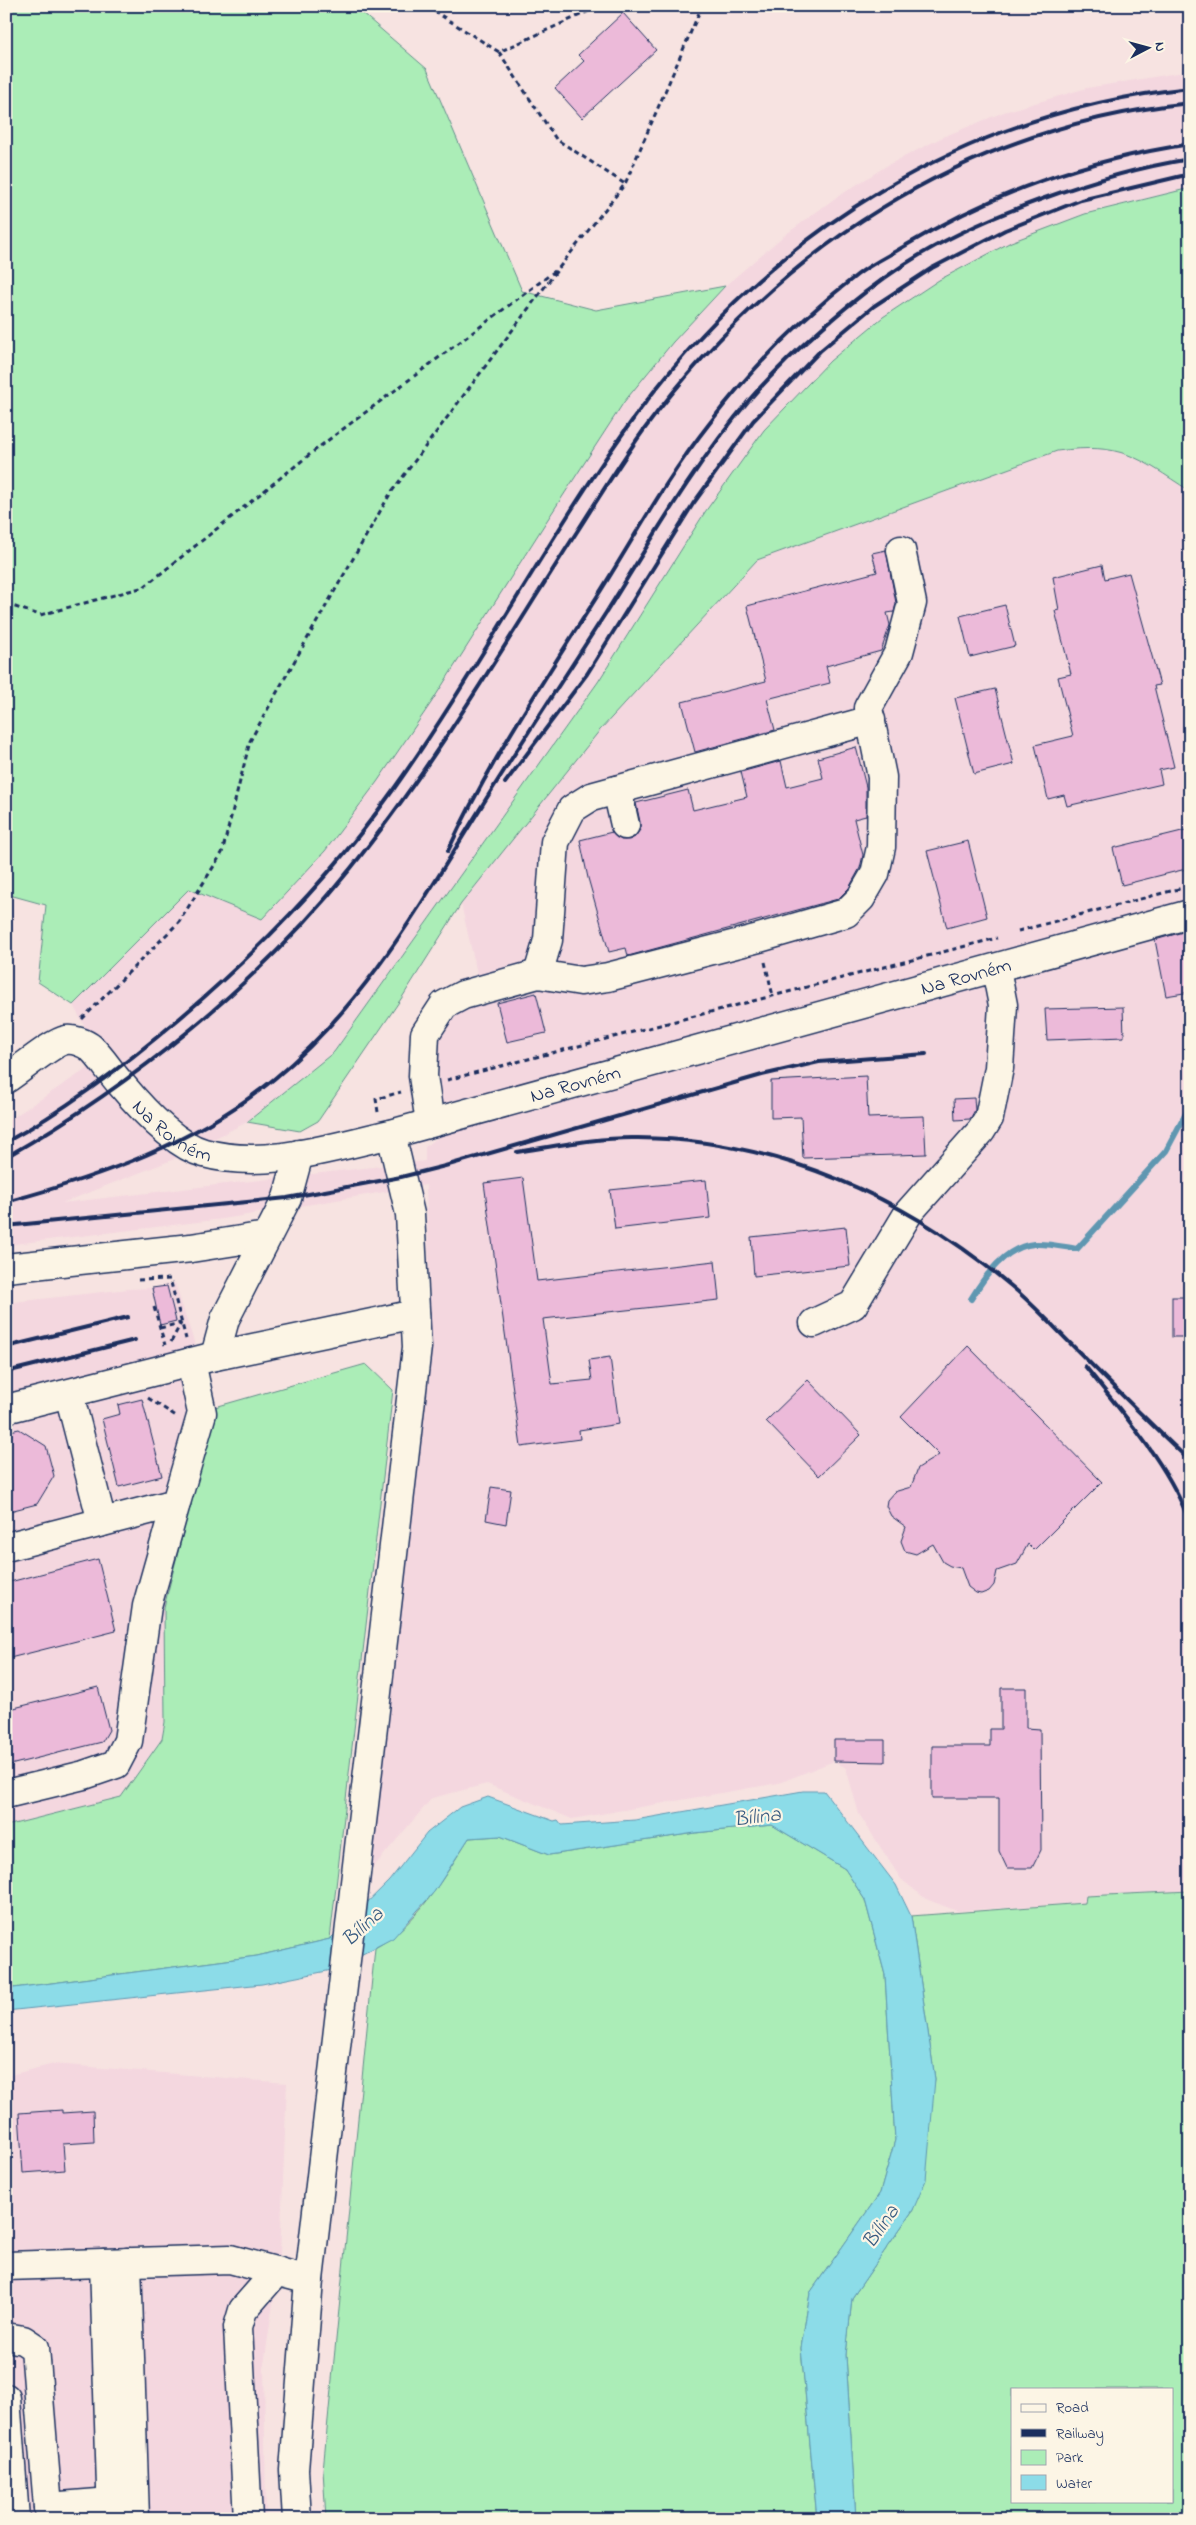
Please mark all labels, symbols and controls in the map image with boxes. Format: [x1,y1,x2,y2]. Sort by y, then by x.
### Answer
north arrow [1124,22,1174,72]
text: N [1149,41,1170,53]
street label: Na Rovném [918,952,1015,1004]
street label: Na Rovném [527,1059,625,1112]
street label: Na Rovném [124,1094,214,1171]
water label: Bílina [732,1800,783,1836]
water label: Bílina [336,1900,391,1954]
water label: Bílina [856,2199,908,2255]
legend [1011,2388,1174,2502]
text: Road [1056,2397,1089,2419]
text: Railway [1056,2423,1104,2446]
text: Park [1056,2447,1084,2469]
text: Water [1056,2473,1092,2495]

